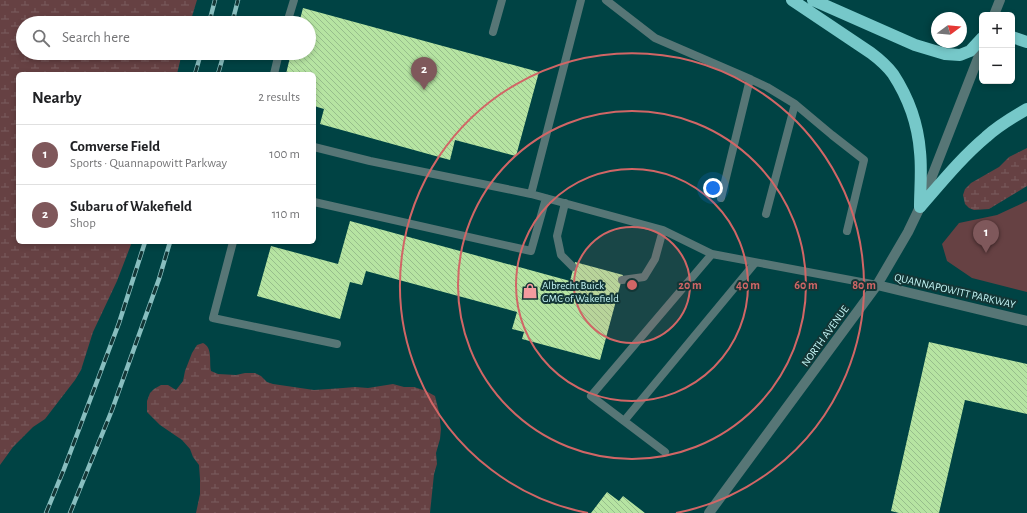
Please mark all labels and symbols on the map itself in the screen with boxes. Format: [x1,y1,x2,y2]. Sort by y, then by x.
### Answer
north arrow [931,12,967,48]
pin: 2 [411,57,437,90]
your location [703,178,723,198]
pin: 1 [973,220,999,253]
street label: QUANNAPOWITT PARKWAY [893,272,1017,310]
centre of rings [625,278,639,292]
text: 20 m [678,279,702,291]
text: 40 m [736,279,760,291]
text: 60 m [794,279,818,291]
text: 80 m [852,279,876,291]
place label: Albrecht Buick GMC of Wakefield [542,280,619,304]
shop icon: Albrecht Buick GMC of Wakefield [521,282,539,300]
street label: NORTH AVENUE [799,303,851,368]

